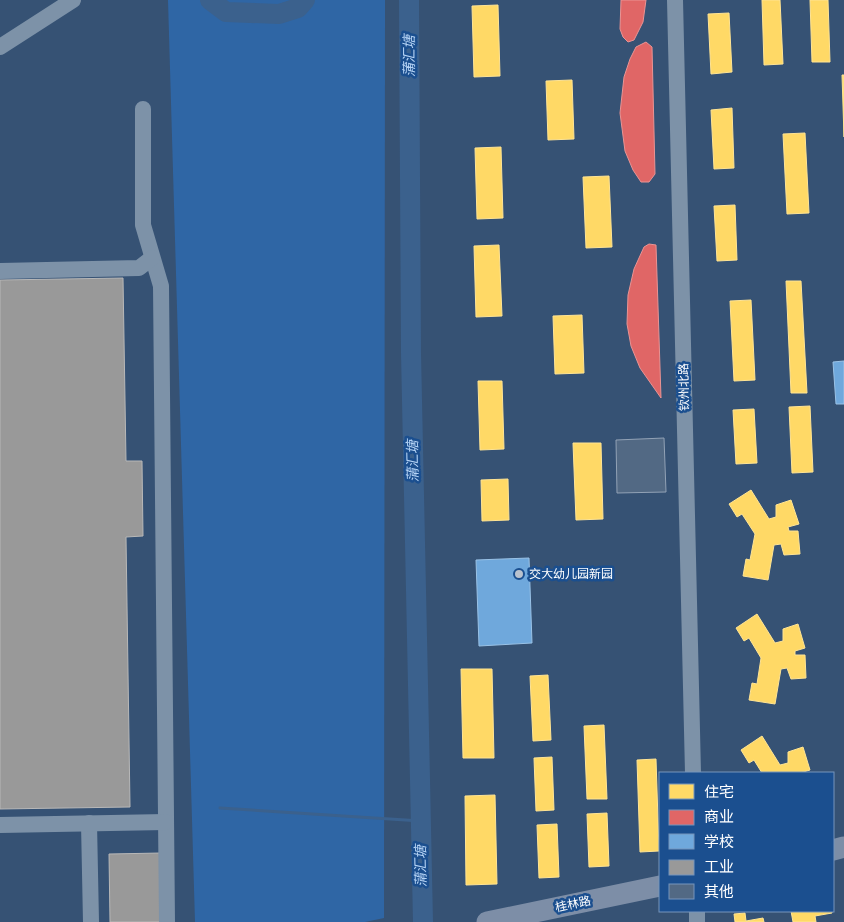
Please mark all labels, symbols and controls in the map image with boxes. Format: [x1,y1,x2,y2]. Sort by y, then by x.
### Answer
water label: 蒲汇塘 [401,33,418,77]
street label: 钦州北路 [677,363,691,411]
water label: 蒲汇塘 [404,438,422,482]
place label: 交大幼儿园新园 [529,567,613,581]
marker: 交大幼儿园新园 [513,568,525,580]
legend [659,772,834,912]
text: 住宅 [704,783,734,801]
text: 商业 [704,808,734,826]
text: 学校 [704,833,734,851]
water label: 蒲汇塘 [412,843,430,887]
text: 工业 [704,858,734,876]
text: 其他 [704,883,734,901]
street label: 桂林路 [554,893,592,915]

